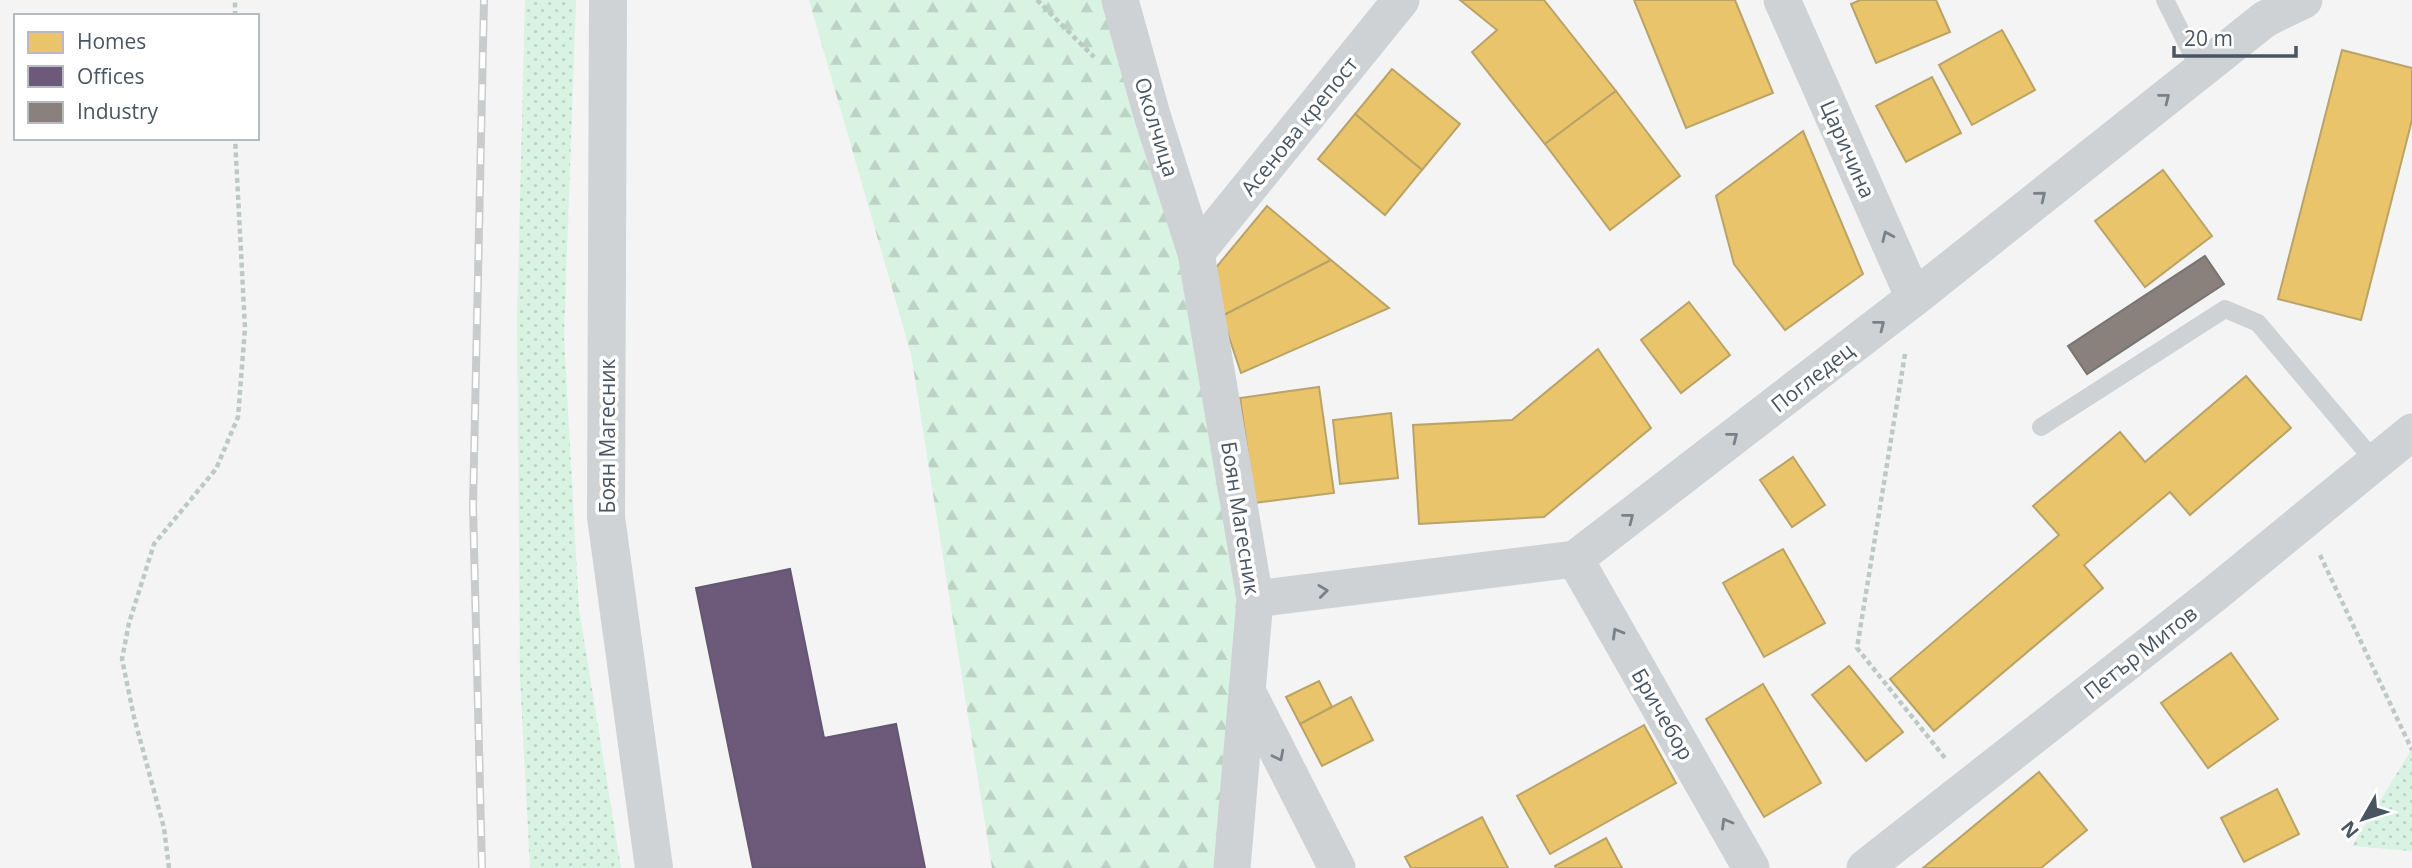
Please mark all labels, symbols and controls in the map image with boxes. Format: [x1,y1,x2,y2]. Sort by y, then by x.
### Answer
legend [14,14,259,140]
scale bar [2174,14,2296,58]
text: 20 m [2184,24,2233,52]
text: Homes [77,27,146,55]
street label: Асенова крепост [1234,51,1364,201]
text: Offices [77,62,145,90]
street label: Околчица [1129,74,1185,180]
one-way arrow [2157,94,2169,107]
street label: Царичина [1814,96,1882,202]
text: Industry [77,97,159,125]
one-way arrow [2034,192,2046,205]
one-way arrow [1881,230,1895,243]
one-way arrow [1872,320,1884,333]
street label: Погледец [1765,336,1859,418]
street label: Боян Магесник [593,358,621,513]
one-way arrow [1725,433,1738,446]
street label: Боян Магесник [1215,439,1267,597]
one-way arrow [1621,513,1633,526]
one-way arrow [1317,583,1329,598]
street label: Петър Митов [2078,599,2202,705]
one-way arrow [1612,628,1625,641]
street label: Бричебор [1625,663,1701,765]
one-way arrow [1271,749,1285,761]
north arrow [2328,784,2398,854]
text: N [2335,816,2365,844]
one-way arrow [1721,818,1734,830]

